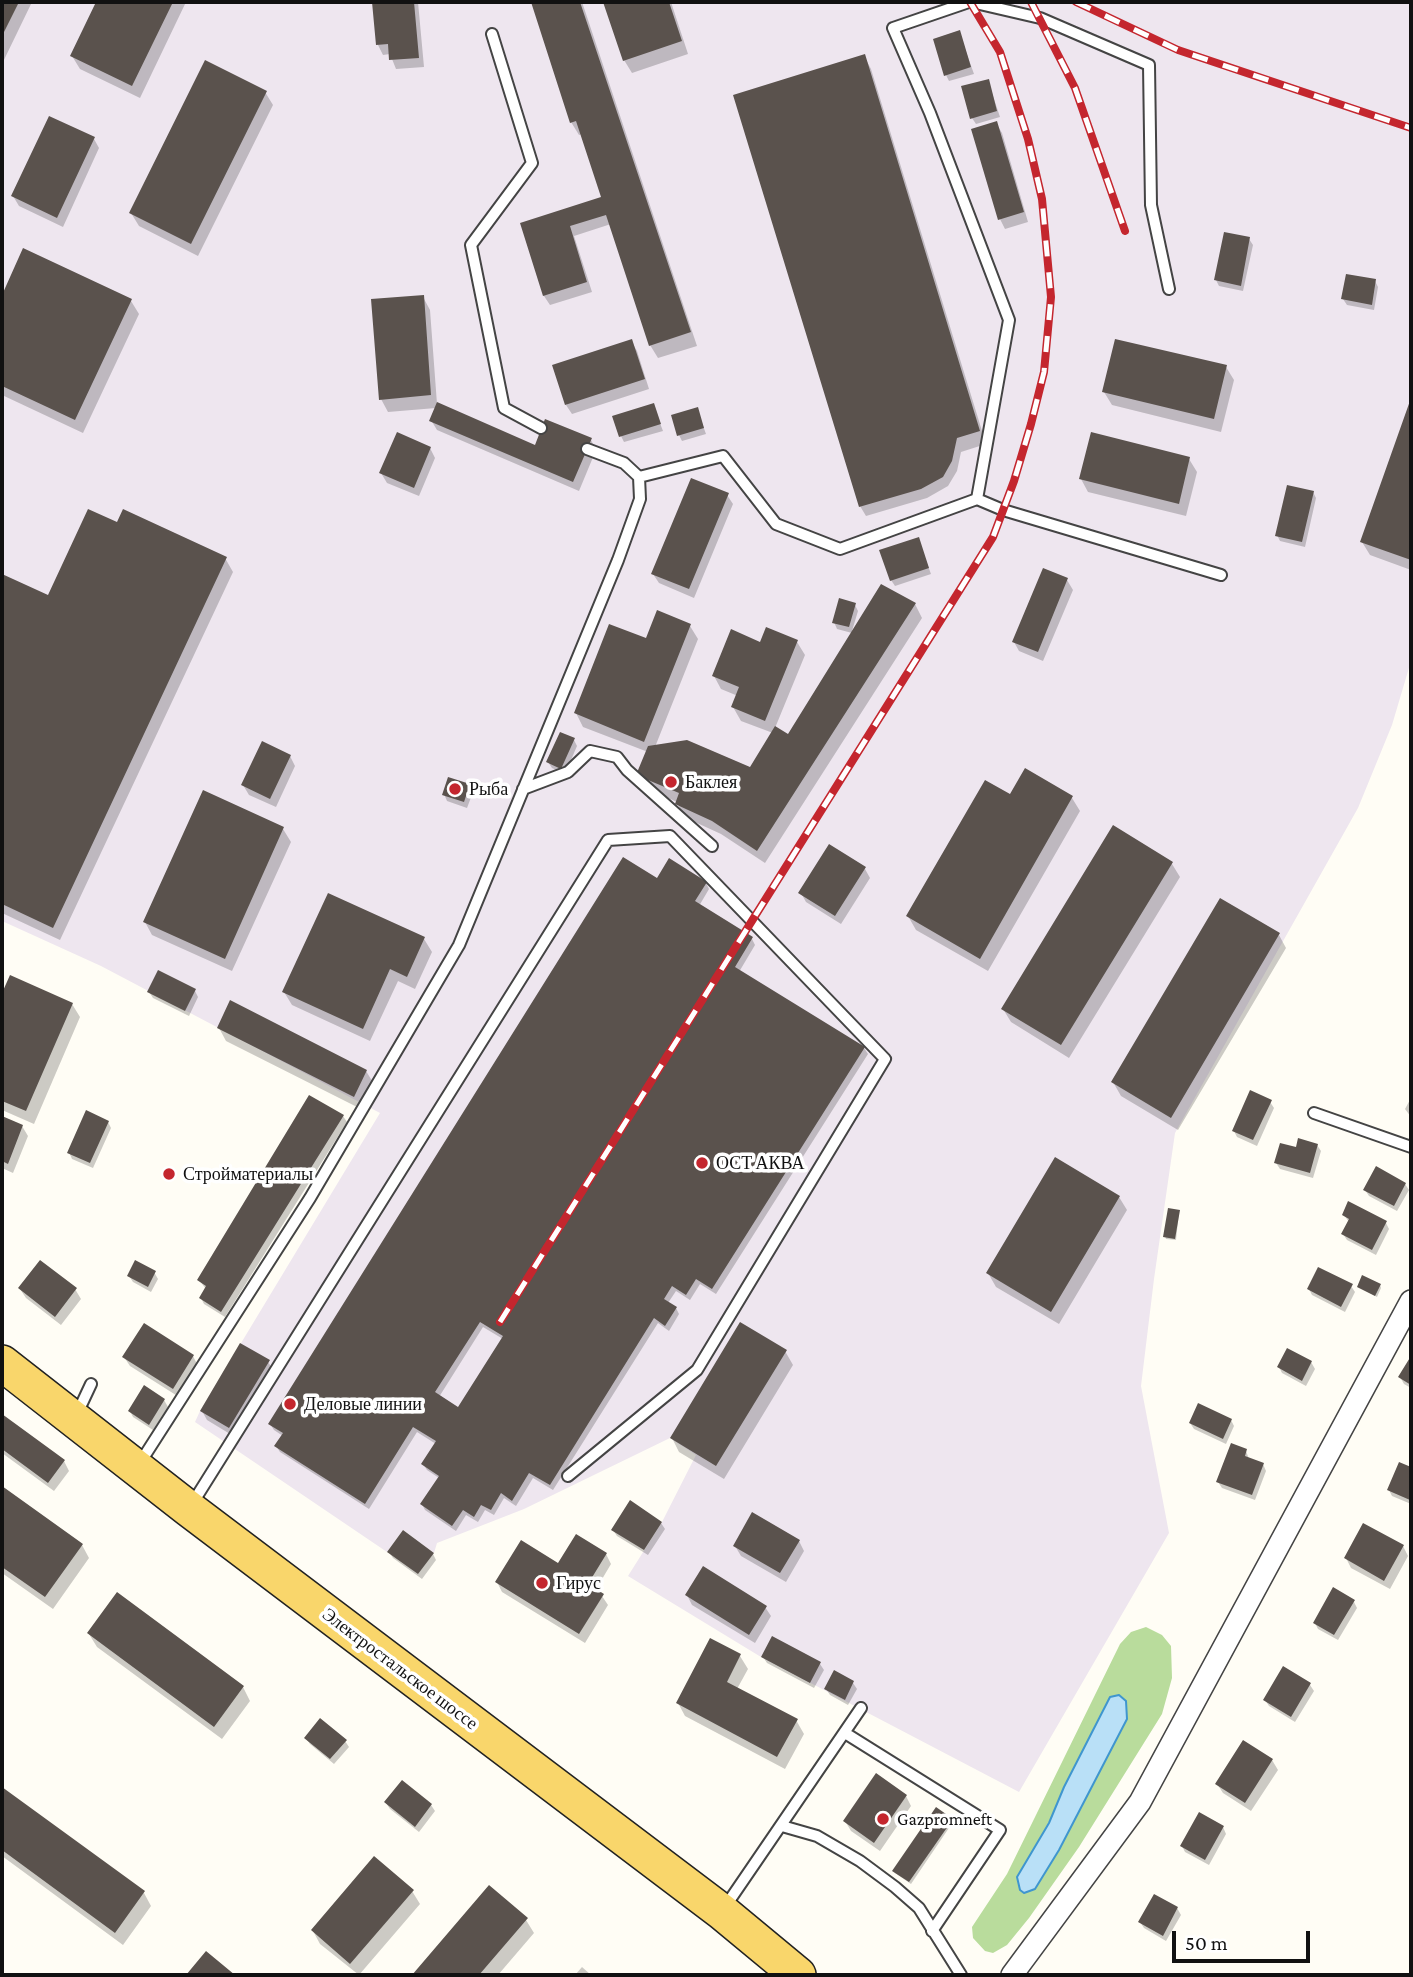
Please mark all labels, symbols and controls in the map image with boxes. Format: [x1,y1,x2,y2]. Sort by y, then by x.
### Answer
place label: Баклея [685,771,737,793]
marker: Баклея [663,774,679,790]
place label: Рыба [469,778,508,800]
marker: Рыба [447,781,463,797]
place label: ОСТ АКВА [716,1152,804,1174]
marker: ОСТ АКВА [694,1155,710,1171]
place label: Стройматериалы [183,1163,313,1185]
marker: Стройматериалы [161,1166,177,1182]
place label: Деловые линии [304,1393,422,1415]
marker: Деловые линии [282,1396,298,1412]
place label: Гирус [556,1572,601,1594]
marker: Гирус [534,1575,550,1591]
street label: Электростальское шоссе [318,1604,482,1734]
place label: Gazpromneft [897,1808,992,1830]
marker: Gazpromneft [875,1811,891,1827]
scale bar [1175,1918,1313,1962]
text: 50 m [1185,1931,1228,1955]

